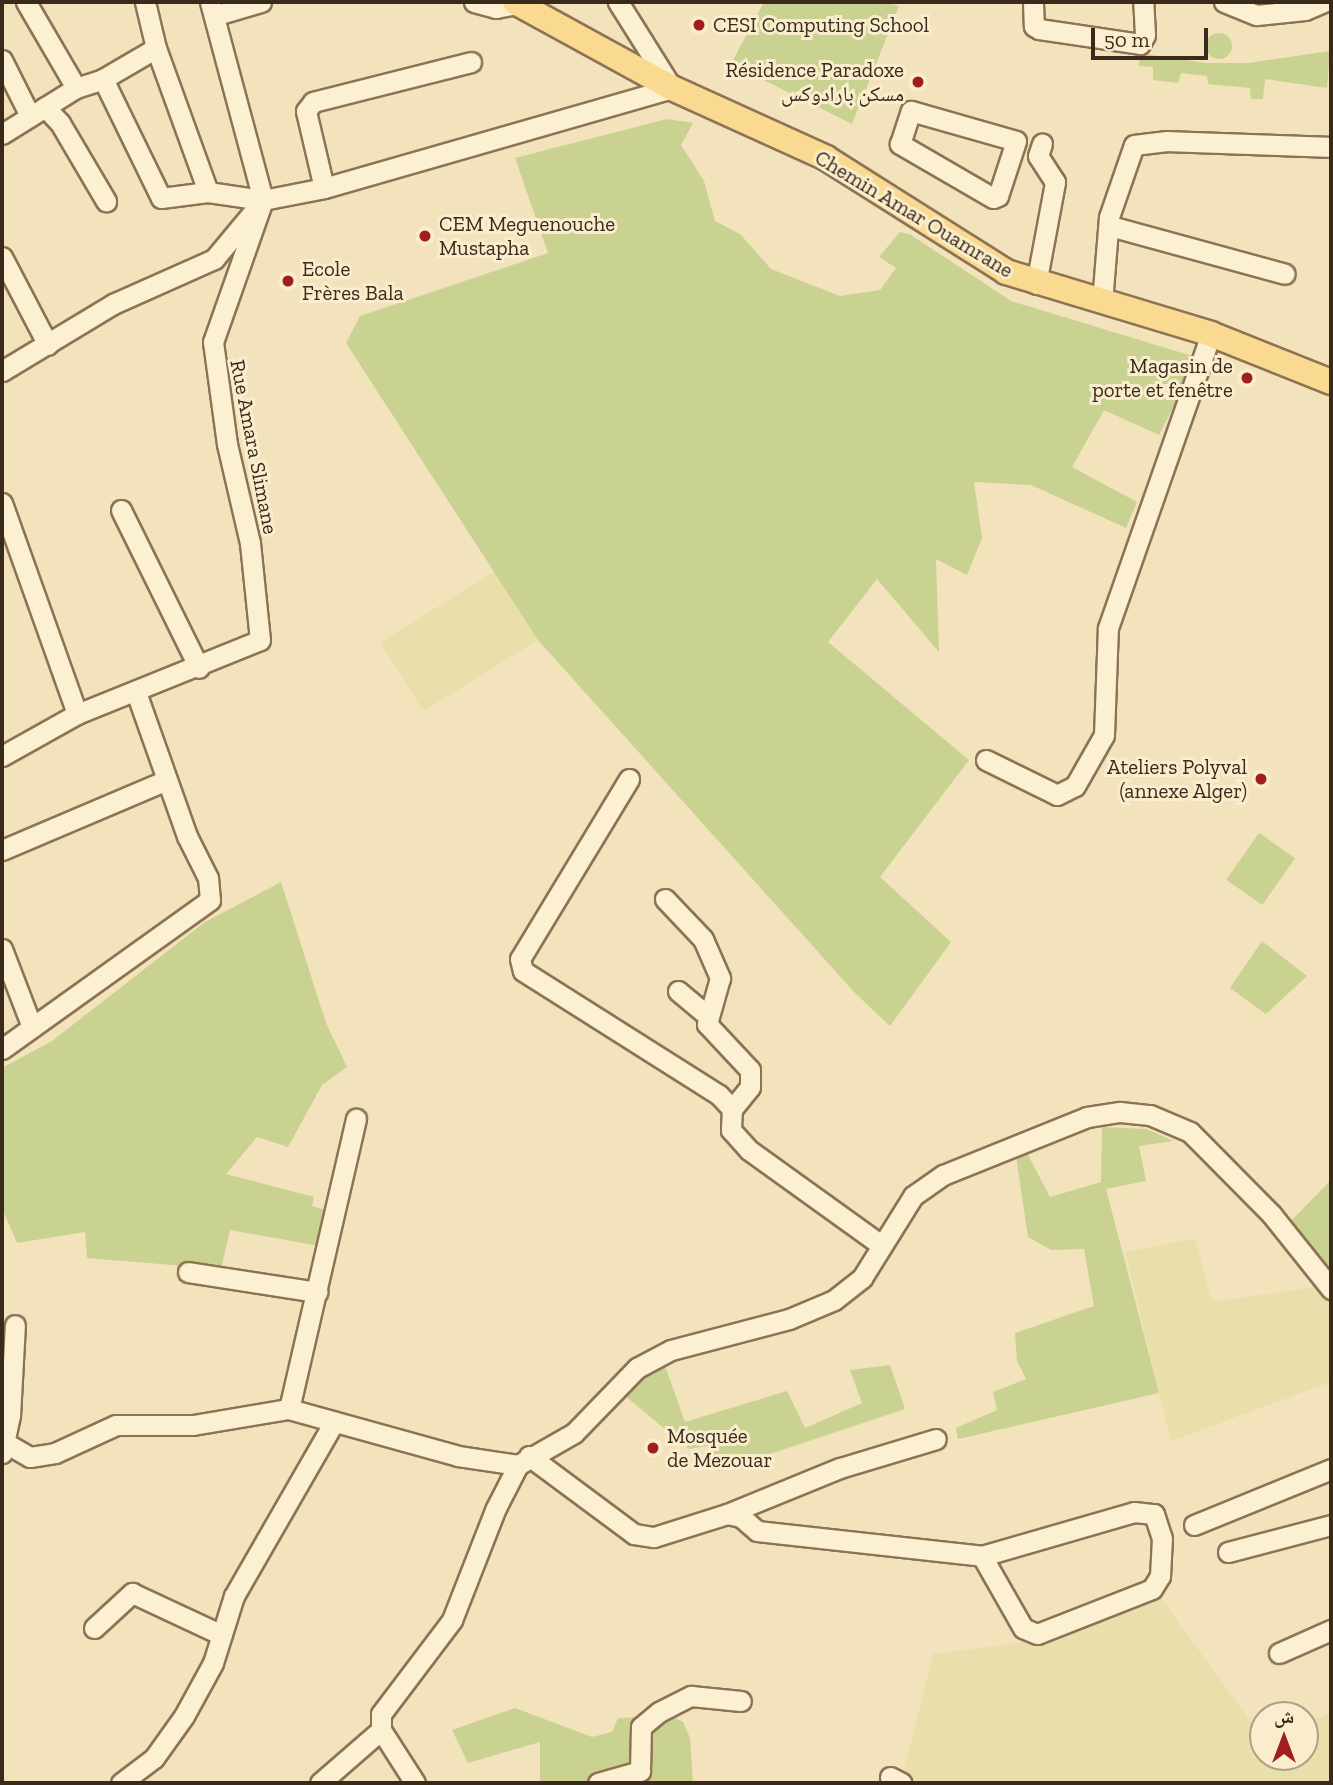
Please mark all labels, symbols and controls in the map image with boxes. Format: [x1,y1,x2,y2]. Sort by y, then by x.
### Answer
place label: CESI Computing School [713,12,929,38]
scale bar [1095,14,1212,58]
marker: CESI Computing School [691,17,707,33]
text: 50 m [1104,27,1150,52]
place label: Résidence Paradoxe مسكن بارادوكس [725,57,904,107]
marker: Résidence Paradoxe مسكن بارادوكس [910,74,926,90]
street label: Chemin Amar Ouamrane [810,145,1018,283]
place label: CEM Meguenouche Mustapha [439,211,615,261]
marker: CEM Meguenouche Mustapha [417,228,433,244]
place label: Ecole Frères Bala [302,256,404,306]
marker: Ecole Frères Bala [280,273,296,289]
place label: Magasin de porte et fenêtre [1092,353,1233,403]
street label: Rue Amara Slimane [225,357,283,537]
marker: Magasin de porte et fenêtre [1239,370,1255,386]
place label: Ateliers Polyval (annexe Alger) [1107,754,1247,804]
marker: Ateliers Polyval (annexe Alger) [1253,771,1269,787]
place label: Mosquée de Mezouar [667,1423,772,1473]
marker: Mosquée de Mezouar [645,1440,661,1456]
north arrow [1249,1701,1319,1771]
text: ش [1274,1705,1294,1728]

